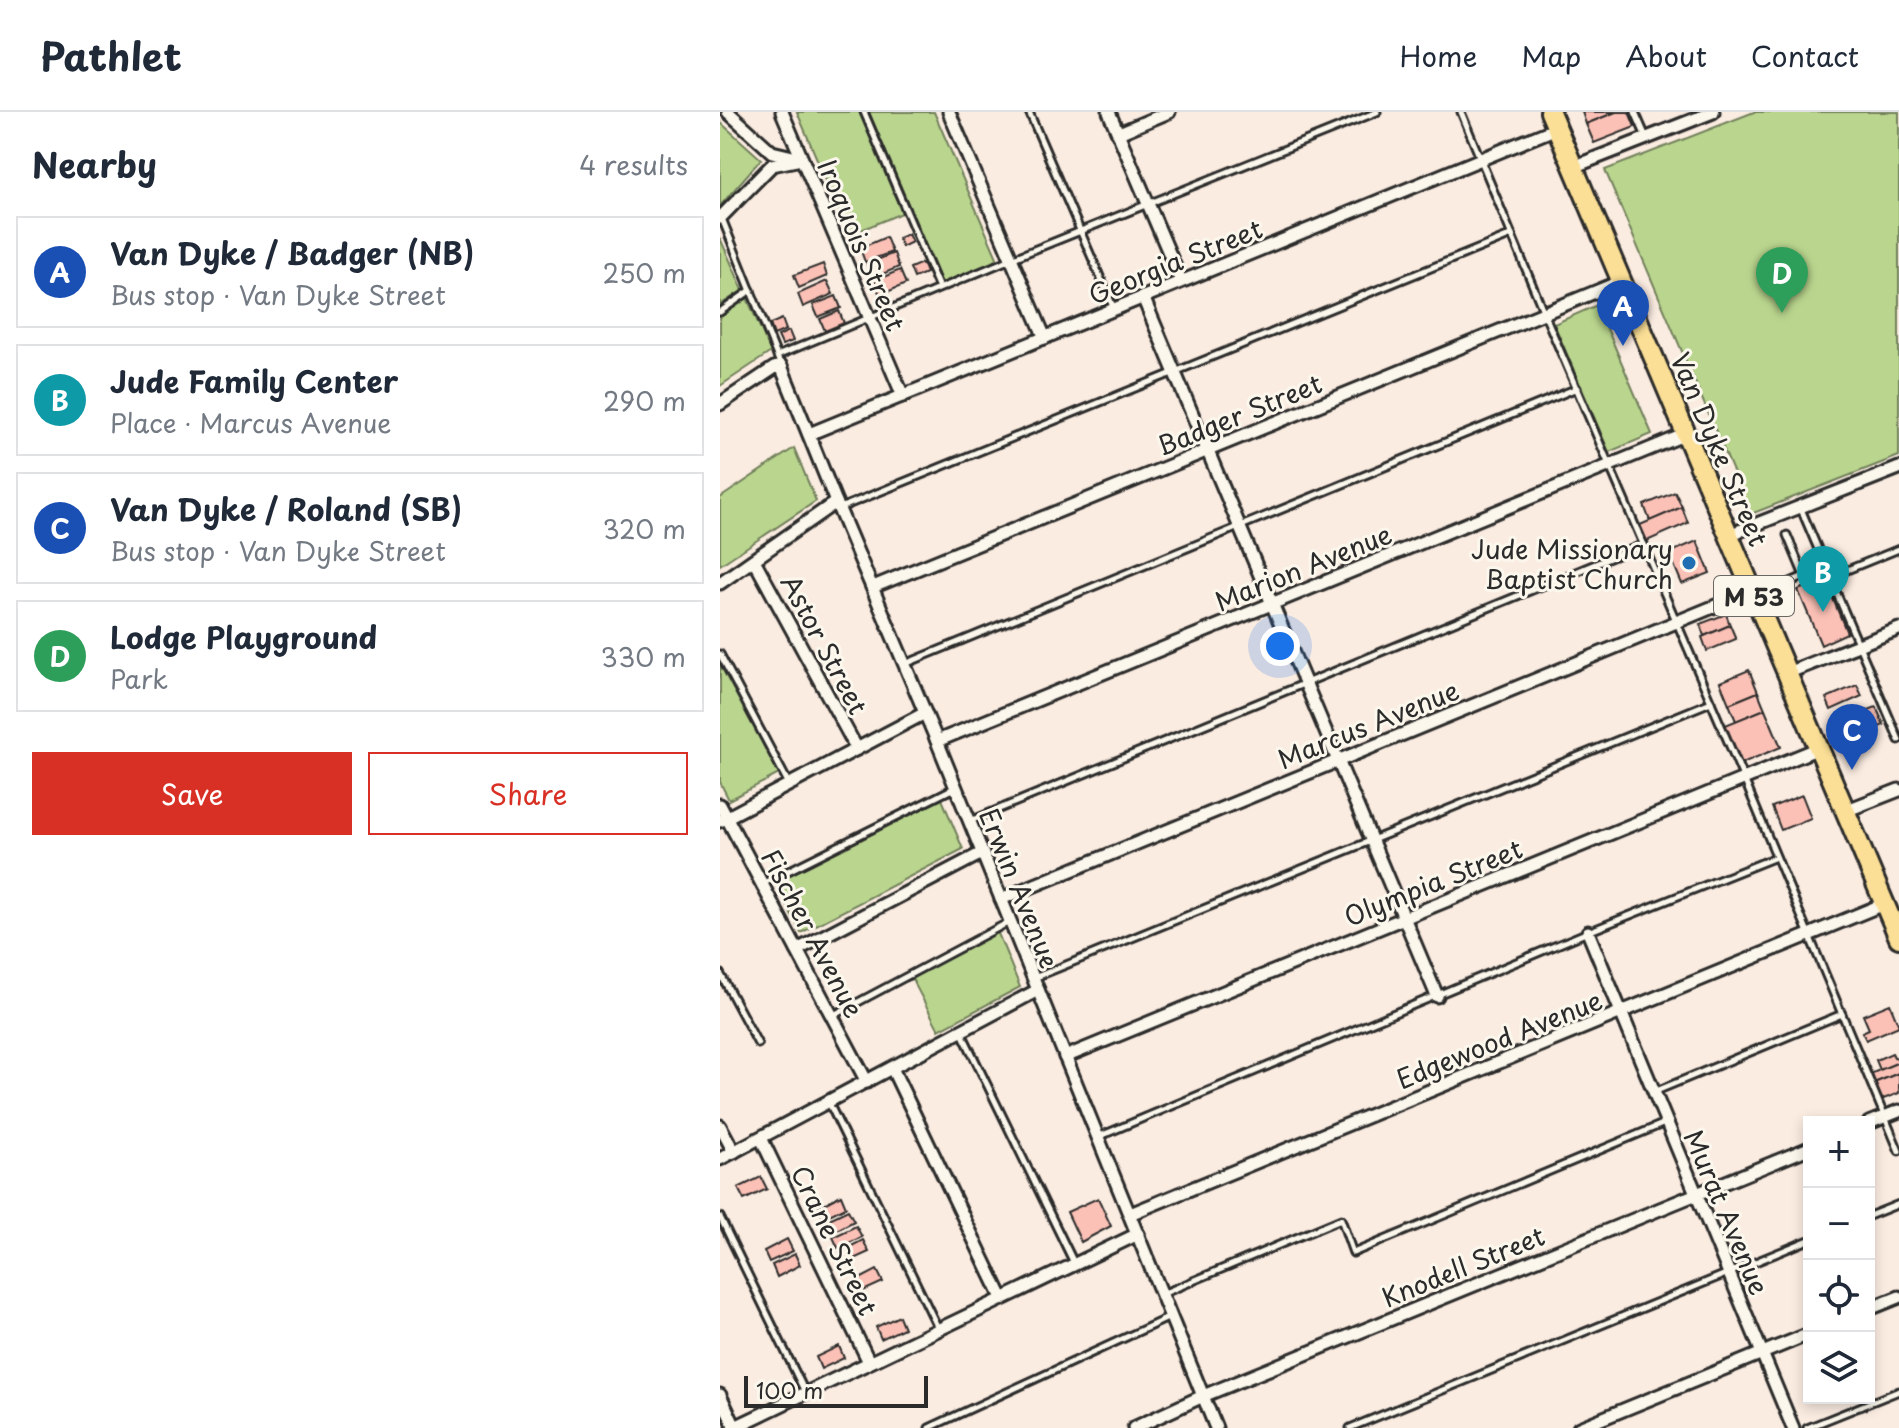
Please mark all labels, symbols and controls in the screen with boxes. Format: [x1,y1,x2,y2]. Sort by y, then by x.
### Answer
text: Pathlet [40,27,182,84]
text: Home [1399,34,1477,77]
text: Map [1521,34,1581,77]
text: About [1625,34,1707,77]
text: Contact [1751,34,1859,77]
text: Nearby [32,138,157,190]
text: 4 results [579,145,688,184]
street label: Iroquois Street [808,153,916,337]
street label: Georgia Street [1082,208,1268,314]
text: Van Dyke / Badger (NB) [110,230,474,275]
pin: D [1756,247,1808,313]
text: A [50,253,70,292]
text: 250 m [602,253,686,292]
text: Bus stop · Van Dyke Street [110,275,446,314]
pin: A [1597,280,1649,346]
street label: Van Dyke Street [1662,346,1778,552]
text: Jude Family Center [110,358,398,403]
street label: Badger Street [1151,363,1327,465]
text: B [51,381,69,420]
text: 290 m [603,381,686,420]
text: Place · Marcus Avenue [110,403,392,442]
text: Van Dyke / Roland (SB) [110,486,462,531]
text: C [50,509,70,548]
text: 320 m [602,509,686,548]
street label: Marion Avenue [1209,514,1397,620]
place label: Jude Missionary Baptist Church [1471,529,1673,598]
text: Bus stop · Van Dyke Street [110,531,446,570]
pin: B [1797,546,1849,612]
marker: Jude Missionary Baptist Church [1680,554,1698,572]
street label: Astor Street [772,567,878,721]
road number: M 53 [1714,576,1794,616]
text: Lodge Playground [110,614,377,659]
your location [1260,626,1300,666]
text: D [50,637,70,676]
text: 330 m [601,637,686,676]
text: Park [110,659,168,698]
street label: Marcus Avenue [1272,670,1464,778]
pin: C [1826,704,1878,770]
button: Save [32,752,352,835]
button: Share [368,752,688,835]
street label: Erwin Avenue [970,802,1070,974]
street label: Olympia Street [1338,829,1528,935]
street label: Fischer Avenue [752,842,874,1024]
street label: Edgewood Avenue [1390,980,1608,1098]
map controls [1803,1116,1875,1404]
button: + [1803,1116,1875,1188]
street label: Murat Avenue [1675,1123,1779,1301]
street label: Crane Street [782,1158,888,1322]
button: − [1803,1188,1875,1260]
street label: Knodell Street [1376,1216,1550,1316]
button: locate [1803,1260,1875,1332]
button: layers [1803,1332,1875,1404]
scale bar [744,1372,928,1408]
text: 100 m [756,1373,823,1406]

